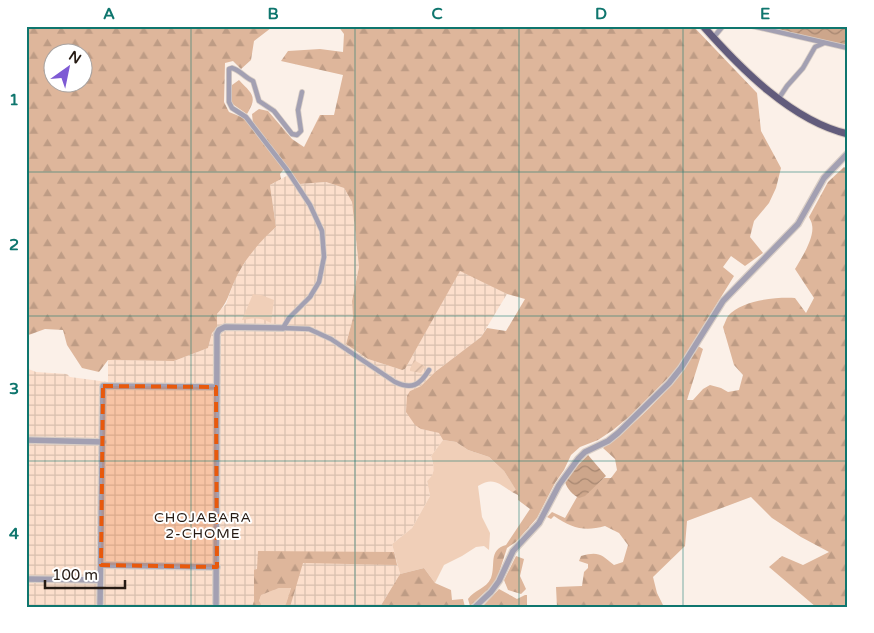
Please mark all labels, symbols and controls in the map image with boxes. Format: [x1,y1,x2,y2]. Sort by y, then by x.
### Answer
text: A [103,4,115,24]
text: B [267,4,279,24]
text: C [431,4,443,24]
text: D [595,4,607,24]
text: E [760,4,770,24]
north arrow [42,42,92,92]
text: N [65,47,84,68]
text: 1 [9,90,19,110]
text: 2 [9,235,19,255]
text: 3 [9,379,19,399]
district label: CHOJABARA 2-CHOME [154,509,252,542]
text: 4 [9,524,19,544]
scale bar [45,558,125,590]
text: 100 m [52,566,98,584]

